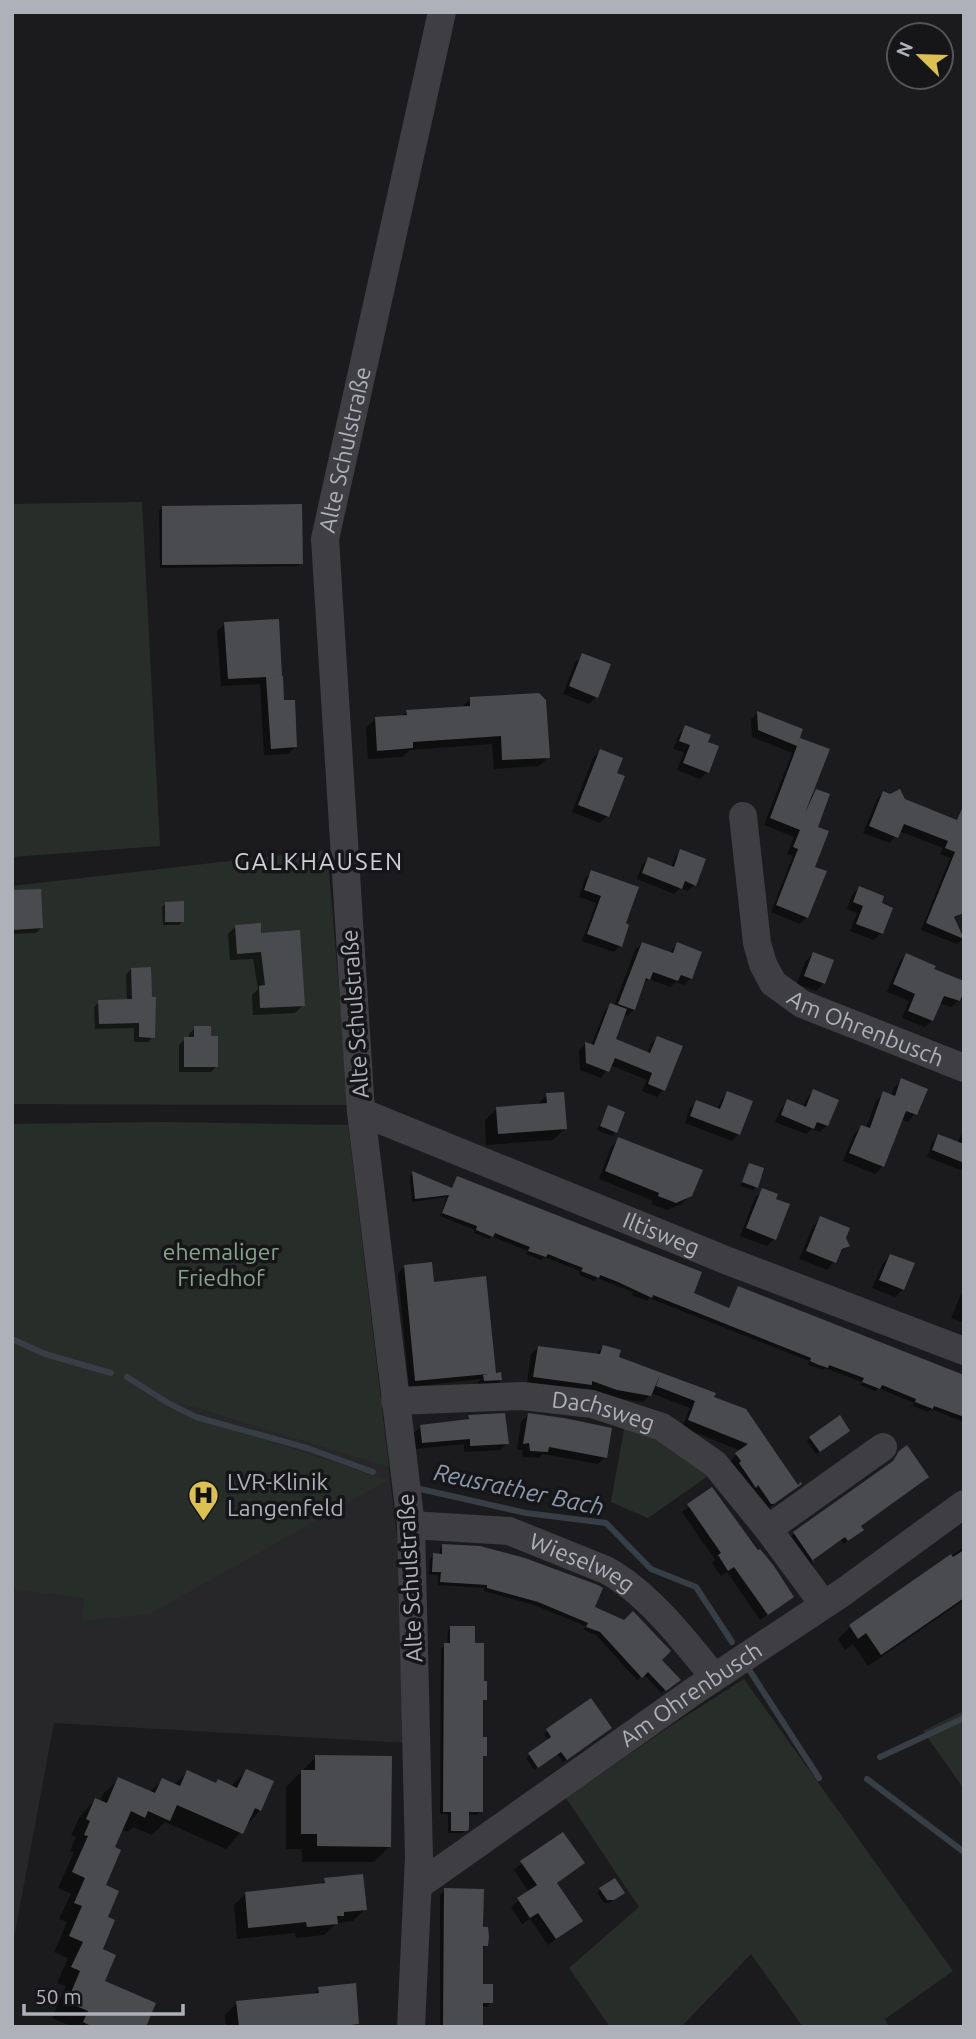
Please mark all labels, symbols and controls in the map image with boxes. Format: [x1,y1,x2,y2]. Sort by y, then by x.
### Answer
north arrow [885,21,955,91]
text: N [891,39,917,60]
street label: Alte Schulstraße [314,364,375,535]
district label: GALKHAUSEN [234,848,404,875]
street label: Alte Schulstraße [336,929,373,1099]
street label: Am Ohrenbusch [783,985,947,1071]
street label: Iltisweg [619,1207,703,1260]
park label: ehemaliger Friedhof [163,1239,280,1290]
street label: Dachsweg [550,1386,658,1436]
water label: Reusrather Bach [432,1458,607,1521]
place label: LVR-Klinik Langenfeld [227,1469,344,1520]
hospital icon: LVR-Klinik Langenfeld [187,1478,221,1522]
street label: Alte Schulstraße [393,1493,426,1663]
street label: Wieselweg [526,1528,640,1597]
street label: Am Ohrenbusch [615,1637,766,1751]
scale bar [24,1972,184,2016]
text: 50 m [35,1984,82,2008]

